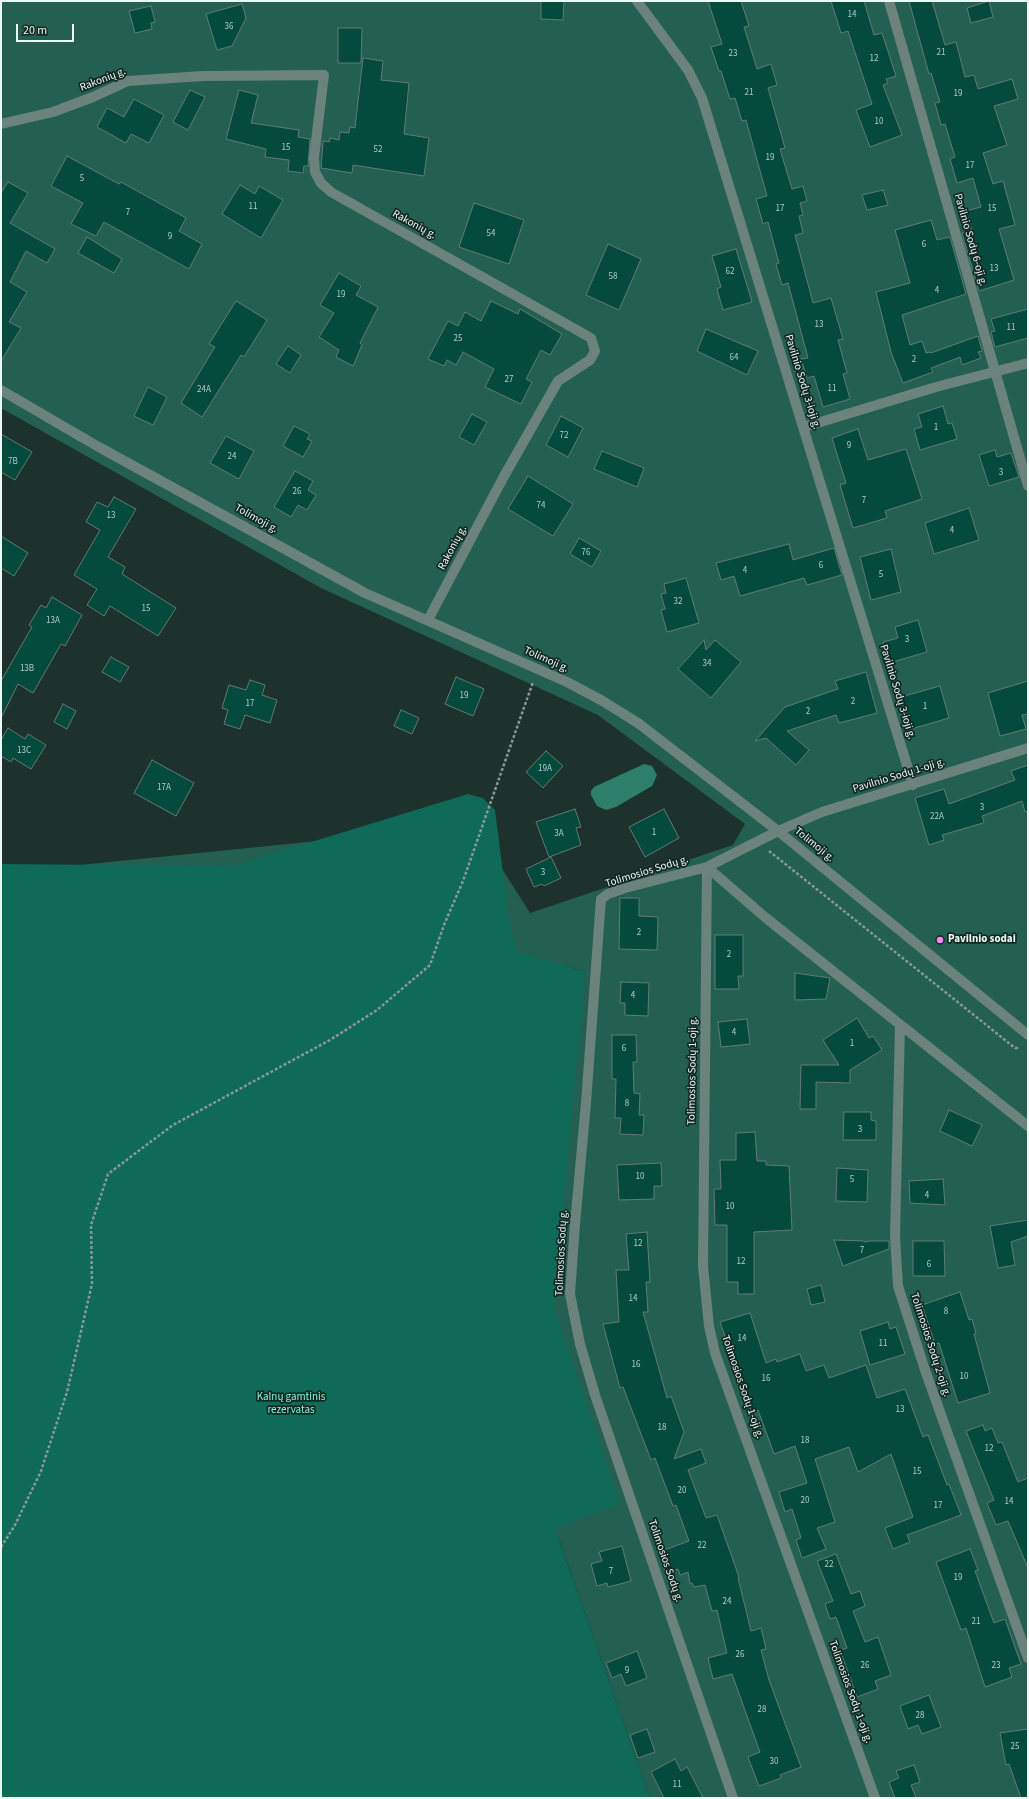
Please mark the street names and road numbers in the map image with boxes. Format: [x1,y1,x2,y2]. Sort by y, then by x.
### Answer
street label: Rakonių g. [78,65,128,95]
street label: Pavilnio Sodų 6-oji g. [950,192,990,288]
street label: Rakonių g. [390,208,438,242]
street label: Pavilnio Sodų 3-ioji g. [781,333,823,431]
street label: Tolimoji g. [232,502,280,536]
street label: Rakonių g. [436,524,470,572]
street label: Pavilnio Sodų 3-ioji g. [876,643,918,741]
street label: Tolimoji g. [522,644,570,676]
street label: Pavilnio Sodų 1-oji g. [851,756,947,796]
street label: Tolimoji g. [791,825,837,865]
street label: Tolimosios Sodų g. [604,853,690,891]
street label: Tolimosios Sodų 1-oji g. [685,1017,701,1125]
street label: Tolimosios Sodų g. [553,1210,571,1296]
street label: Tolimosios Sodų 2-oji g. [907,1291,953,1399]
street label: Tolimosios Sodų 1-oji g. [718,1333,766,1441]
street label: Tolimosios Sodų g. [645,1518,685,1604]
street label: Tolimosios Sodų 1-oji g. [825,1639,875,1745]

